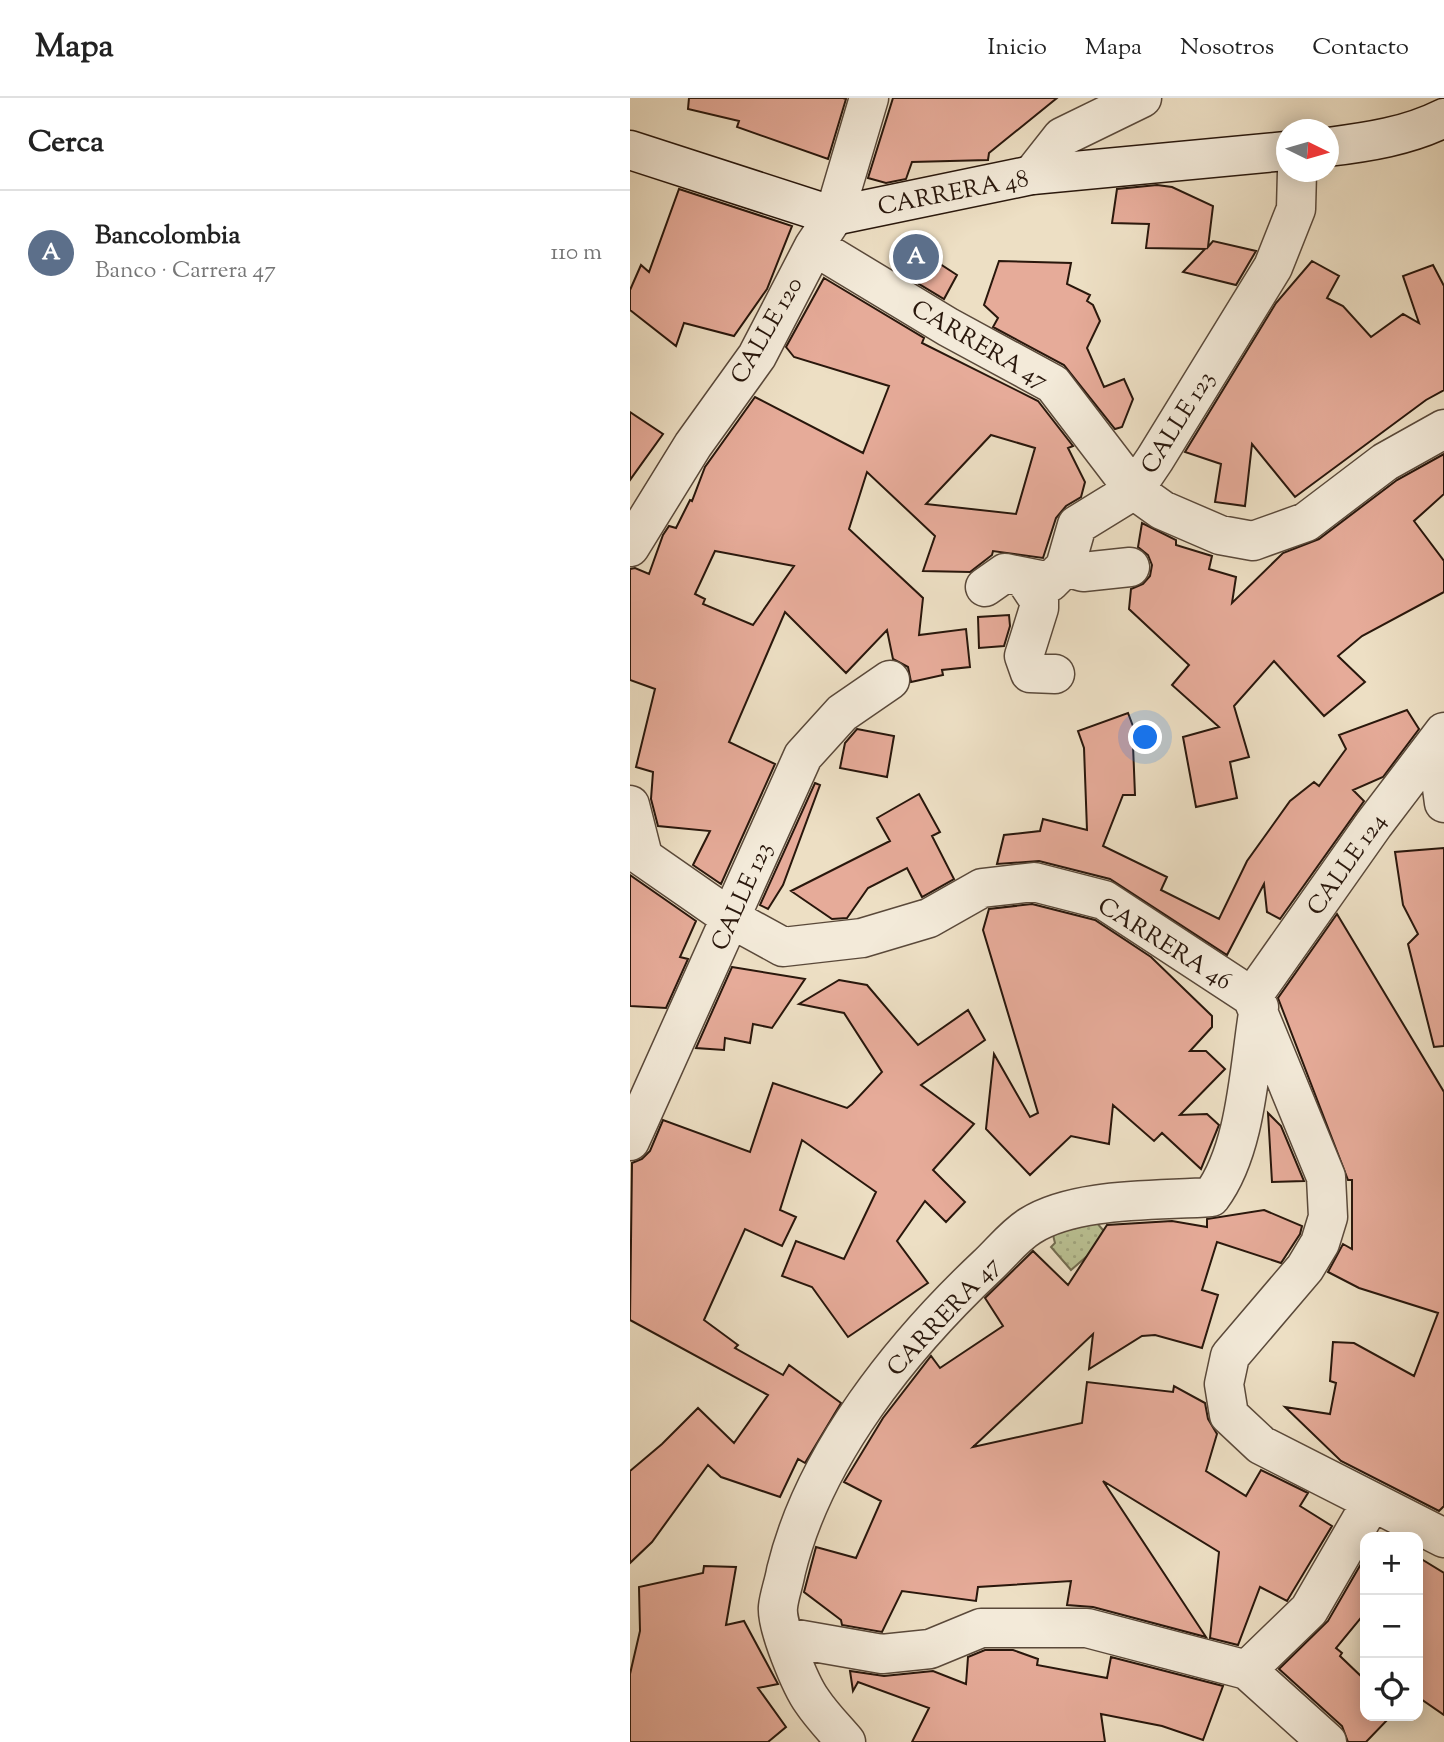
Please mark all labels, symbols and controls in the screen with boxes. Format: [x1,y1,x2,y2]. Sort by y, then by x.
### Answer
text: Mapa [35,24,114,72]
text: Inicio [987,31,1047,65]
text: Mapa [1085,31,1142,65]
text: Nosotros [1180,31,1274,65]
text: Contacto [1312,31,1409,65]
north arrow [1276,119,1339,182]
text: Cerca [28,122,104,165]
street label: CARRERA 48 [875,163,1032,225]
text: Bancolombia [95,218,240,255]
pin: A [893,231,939,283]
text: A [42,237,60,270]
text: 110 m [551,237,602,270]
text: Banco · Carrera 47 [95,255,276,288]
street label: CALLE 120 [723,271,812,391]
street label: CARRERA 47 [904,293,1054,399]
street label: CALLE 123 [1134,365,1224,481]
your location [1128,720,1162,754]
street label: CALLE 124 [1300,807,1395,923]
street label: CALLE 123 [704,837,782,956]
street label: CARRERA 46 [1090,890,1238,999]
street label: CARRERA 47 [880,1250,1009,1385]
map controls [1360,1532,1423,1721]
button: + [1360,1532,1423,1595]
button: − [1360,1595,1423,1658]
button: locate [1360,1658,1423,1721]

